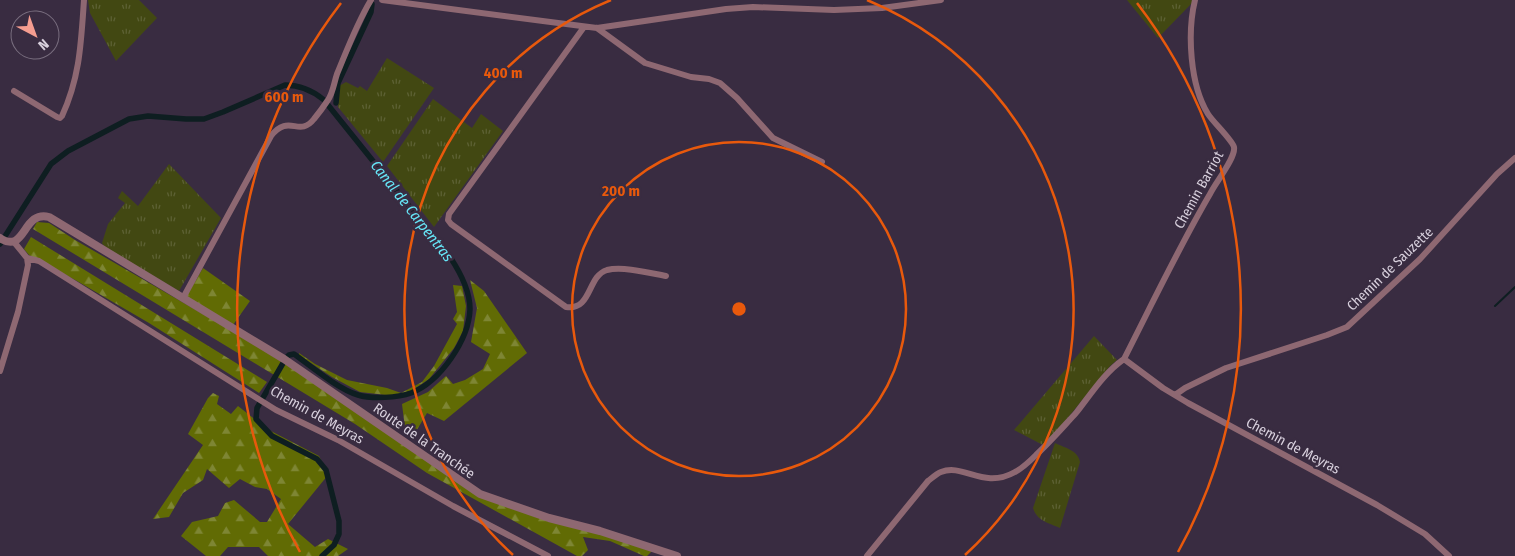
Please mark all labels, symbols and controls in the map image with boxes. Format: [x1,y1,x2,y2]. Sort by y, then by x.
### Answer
north arrow [10,10,60,60]
text: N [34,35,52,54]
text: 400 m [484,64,522,82]
text: 600 m [265,88,303,106]
street label: Chemin Barriot [1171,148,1227,232]
water label: Canal de Carpentras [367,157,458,266]
text: 200 m [601,182,640,200]
street label: Chemin de Sauzette [1343,223,1437,314]
centre of rings [730,300,748,318]
street label: Chemin de Meyras [267,382,367,448]
street label: Route de la Tranchée [370,400,478,482]
street label: Chemin de Meyras [1243,414,1343,478]

